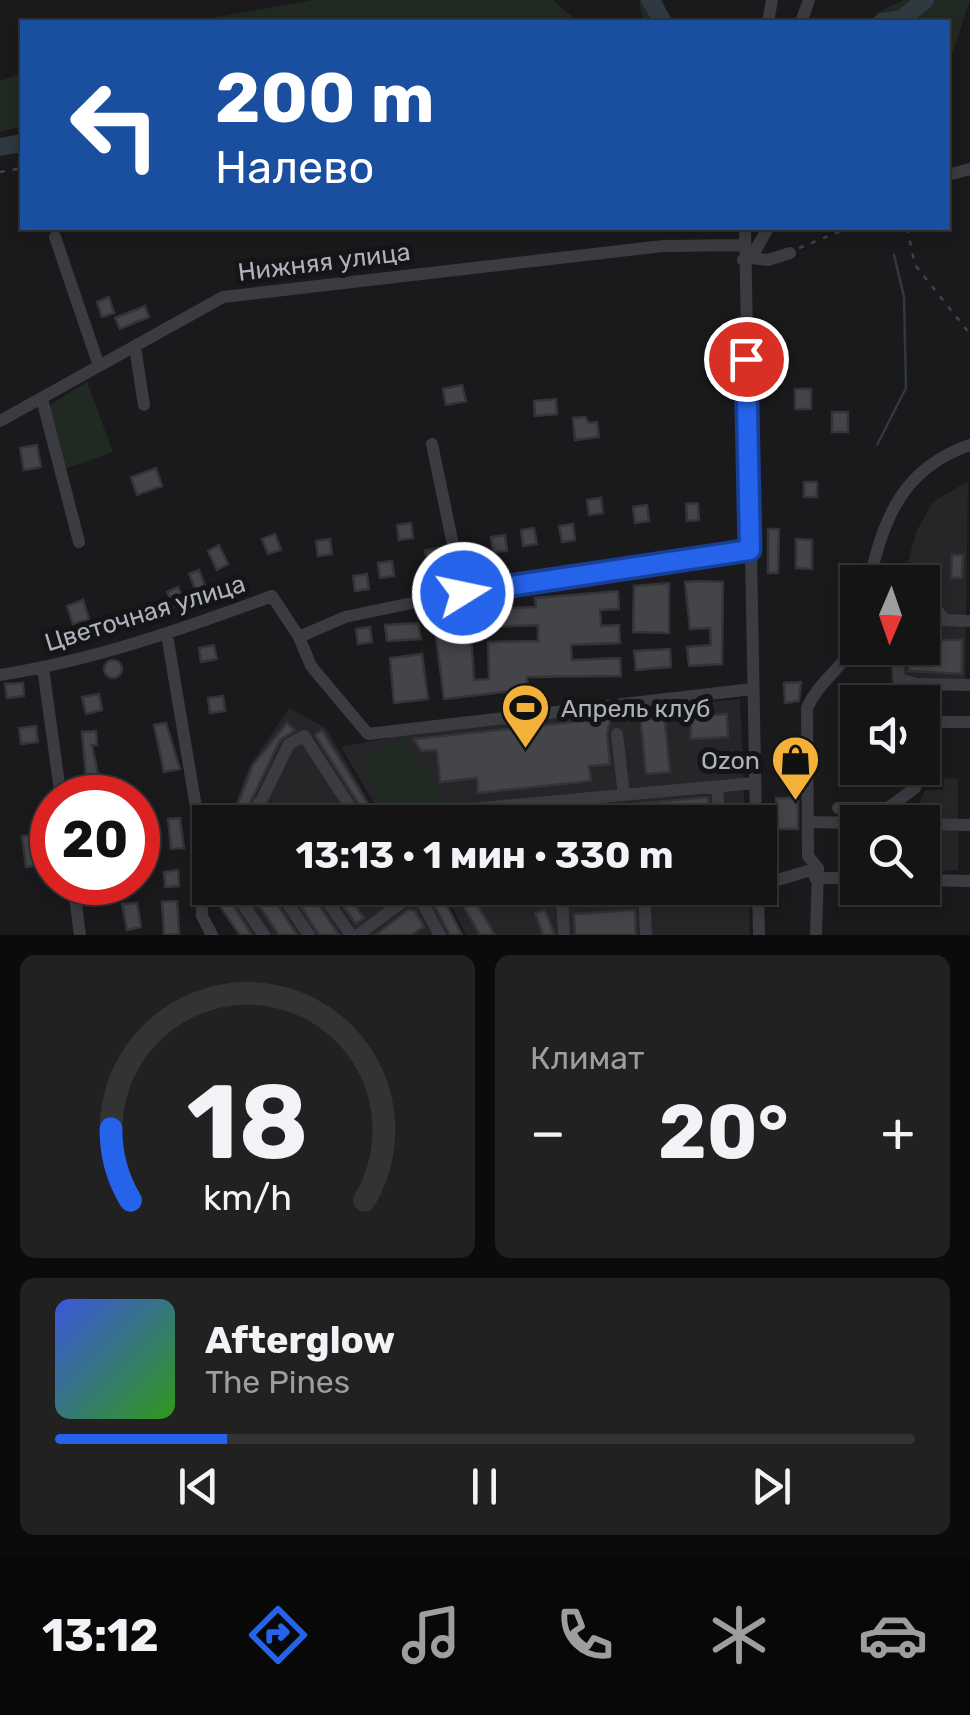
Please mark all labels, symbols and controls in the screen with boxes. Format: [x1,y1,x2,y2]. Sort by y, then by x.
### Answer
text: 200 m [215,57,435,140]
icon: left [50,60,180,190]
text: Налево [215,141,374,194]
street label: Нижняя улица [236,237,412,287]
pin [704,317,789,402]
icon: arrive [719,332,774,387]
position arrow [411,541,515,645]
north arrow [840,565,940,665]
map controls [840,565,940,905]
street label: Цветочная улица [41,569,249,657]
sports icon: Апрель клуб [500,682,552,750]
button: sound [840,685,940,785]
place label: Апрель клуб [561,694,711,723]
shop icon: Ozon [769,734,821,802]
place label: Ozon [701,746,760,775]
speed limit sign: 20 [30,775,160,905]
button: search [840,805,940,905]
text: 13:13 · 1 мин · 330 m [295,832,674,878]
text: Климат [530,1039,644,1077]
text: 18 [186,1061,309,1184]
text: 20° [658,1088,789,1177]
text: − [530,1100,566,1165]
text: + [881,1100,915,1165]
text: km/h [203,1177,292,1219]
text: Afterglow [205,1317,395,1363]
text: The Pines [205,1363,350,1401]
icon: previous [171,1459,226,1514]
icon: pause [457,1459,512,1514]
icon: next [744,1459,799,1514]
icon: directions [243,1600,313,1670]
icon: music [396,1600,466,1670]
icon: phone [550,1600,620,1670]
icon: climate [704,1600,774,1670]
icon: car [858,1600,928,1670]
text: 13:12 [42,1609,159,1662]

